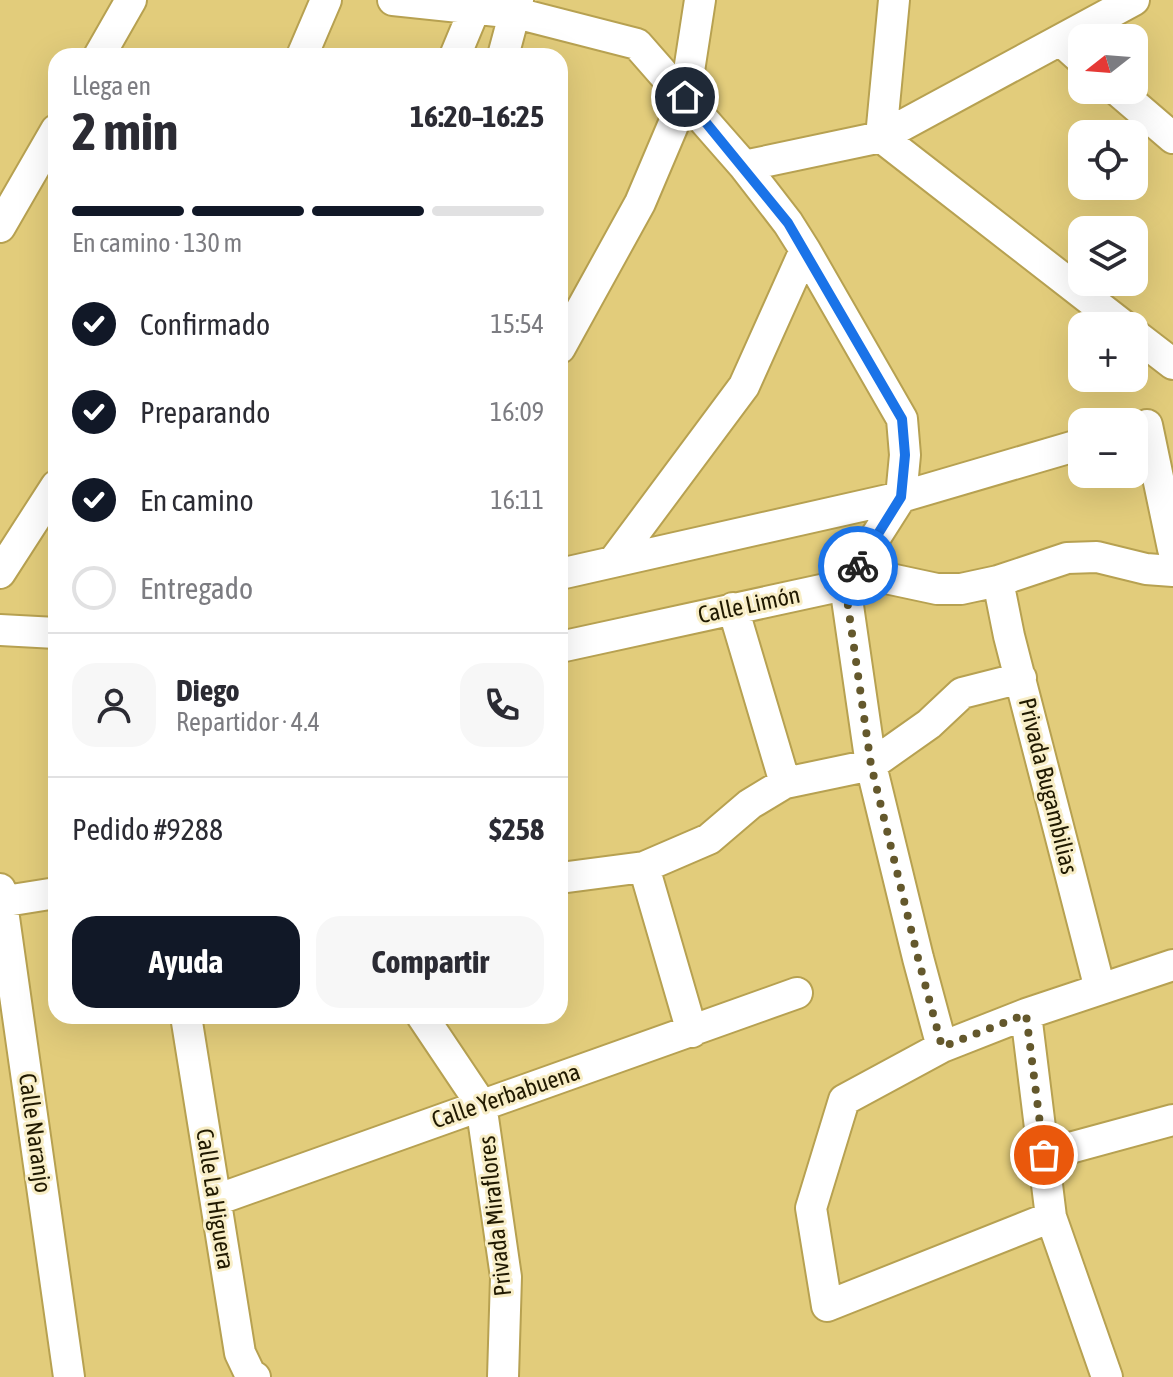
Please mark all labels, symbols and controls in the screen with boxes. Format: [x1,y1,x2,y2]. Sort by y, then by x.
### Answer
north arrow [1068,24,1148,104]
map controls [1068,24,1148,488]
pin [651,63,719,131]
text: Llega en [72,71,151,101]
icon: home [663,75,707,119]
text: 16:20–16:25 [410,99,544,133]
text: 2 min [72,101,178,161]
button: locate [1068,120,1148,200]
button: layers [1068,216,1148,296]
text: En camino · 130 m [72,228,242,258]
icon: check [72,302,116,346]
text: Confirmado [140,307,270,341]
text: 15:54 [490,309,544,339]
button: + [1068,312,1148,392]
icon: check [72,390,116,434]
text: Preparando [140,395,270,429]
text: 16:09 [490,397,544,427]
button: − [1068,408,1148,488]
icon: check [72,478,116,522]
text: En camino [140,483,254,517]
text: 16:11 [490,485,544,515]
courier [818,526,898,606]
icon: bike [836,544,880,588]
text: Entregado [140,571,253,605]
street label: Calle Limón [695,581,802,628]
button: person [72,663,156,747]
button: phone [460,663,544,747]
text: Diego [176,673,240,707]
street label: Privada Bugambilias [1014,695,1083,877]
text: Repartidor · 4.4 [176,707,320,737]
text: Pedido #9288 [72,812,223,846]
text: $258 [489,812,544,846]
button: Ayuda [72,916,300,1008]
button: Compartir [316,916,544,1008]
street label: Calle Yerbabuena [428,1058,584,1134]
street label: Calle Naranjo [14,1072,57,1194]
pin [1010,1121,1078,1189]
street label: Calle La Higuera [191,1126,240,1271]
icon: bag [1022,1133,1066,1177]
street label: Privada Miraflores [473,1135,516,1297]

